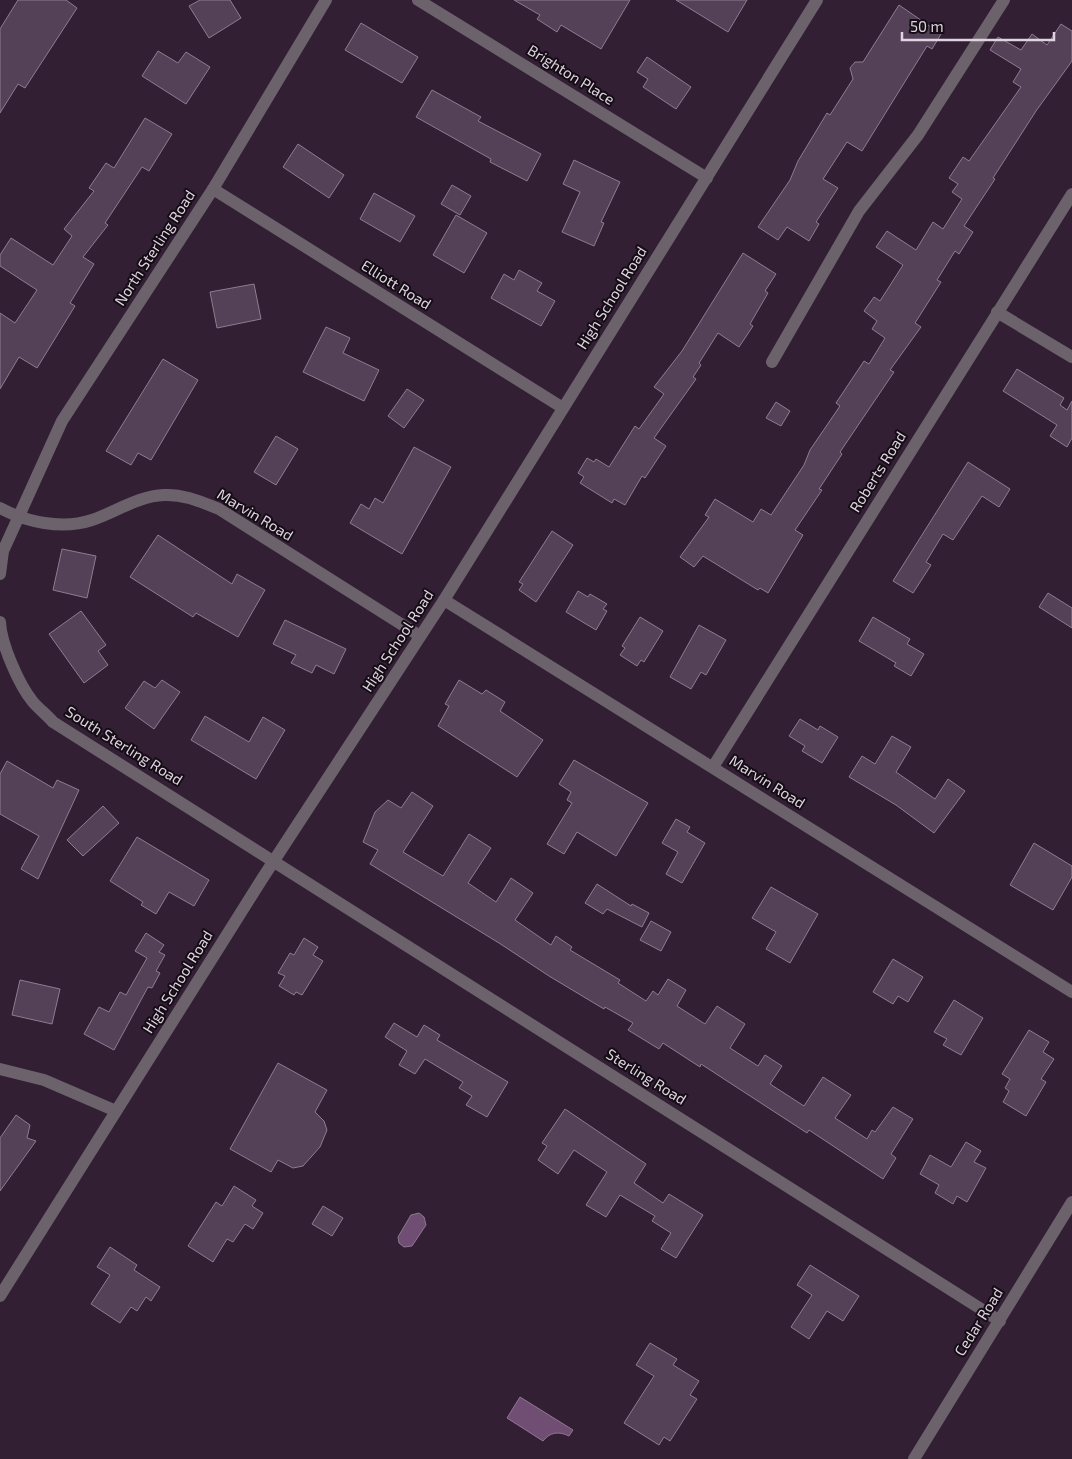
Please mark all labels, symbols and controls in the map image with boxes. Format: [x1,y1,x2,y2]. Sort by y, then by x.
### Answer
scale bar [902,10,1054,42]
text: 50 m [910,17,944,35]
street label: Brighton Place [525,40,618,108]
street label: North Sterling Road [110,186,198,309]
street label: High School Road [572,243,650,352]
street label: Elliott Road [358,256,435,313]
street label: Roberts Road [845,428,909,515]
street label: Marvin Road [214,484,297,544]
street label: High School Road [358,586,437,695]
street label: South Sterling Road [63,702,186,788]
street label: Marvin Road [726,751,809,811]
street label: High School Road [138,927,216,1036]
street label: Sterling Road [603,1044,690,1108]
street label: Cedar Road [950,1284,1006,1359]

